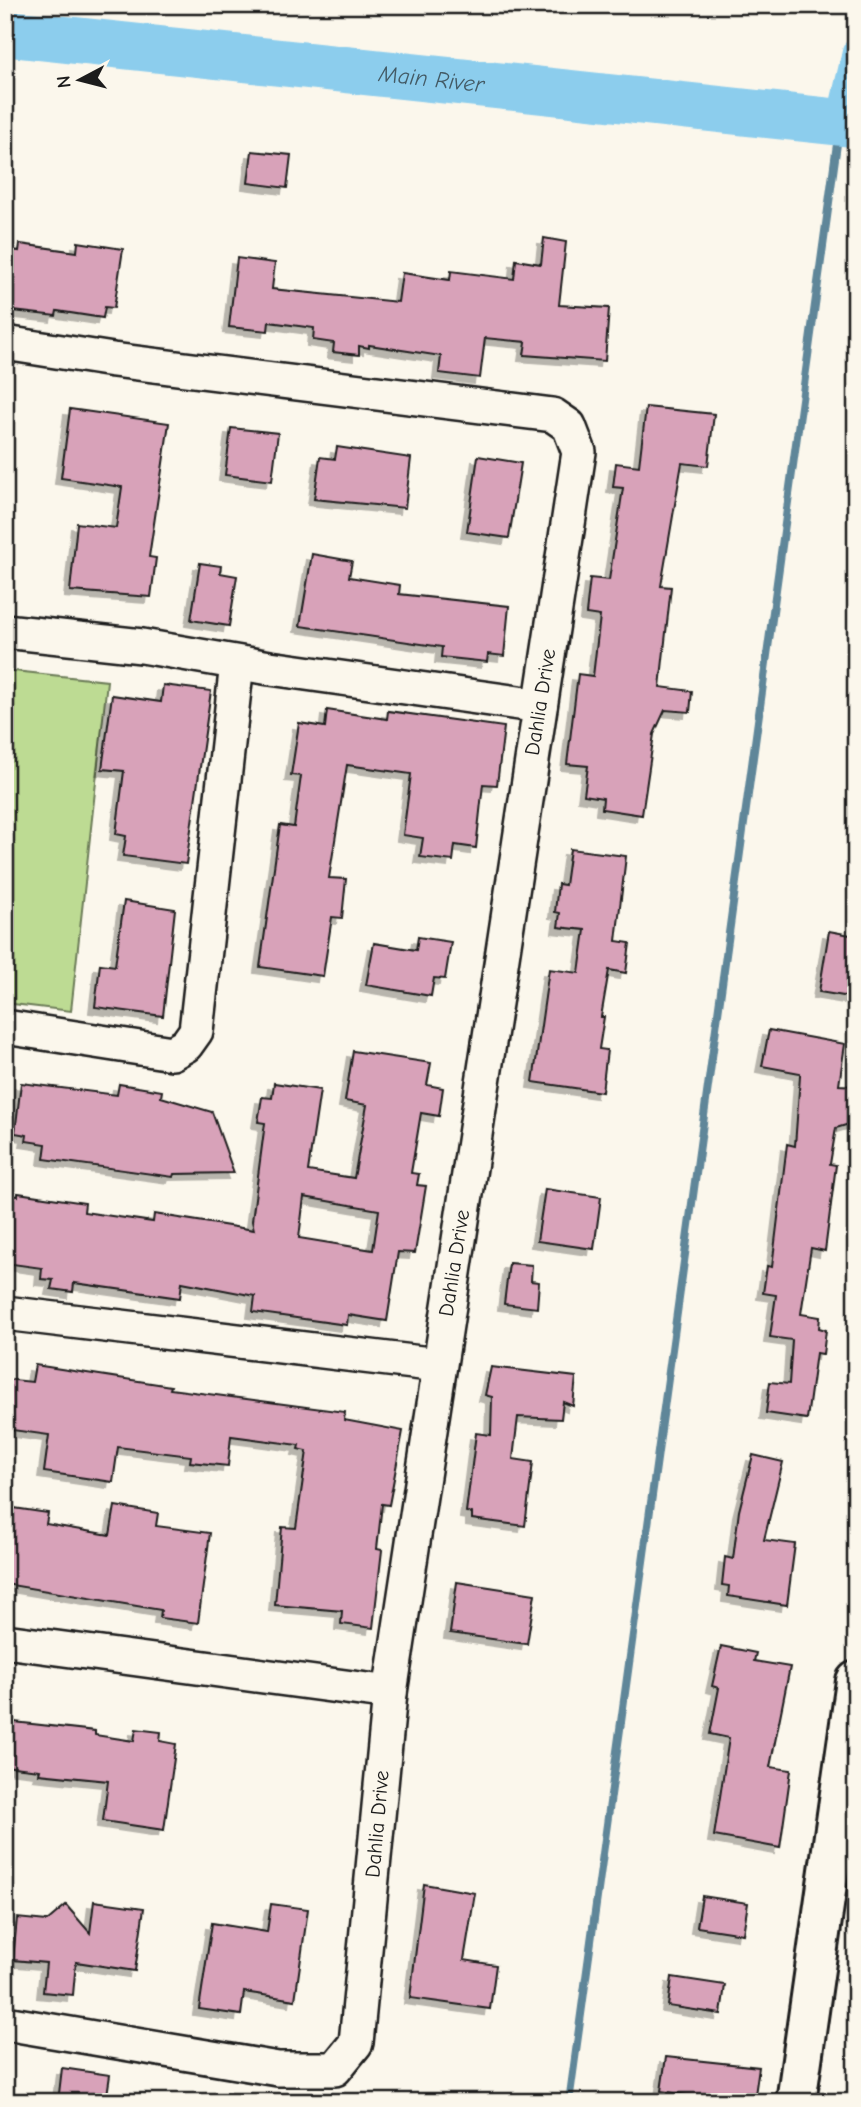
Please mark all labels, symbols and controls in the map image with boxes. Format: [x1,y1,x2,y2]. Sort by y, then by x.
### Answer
north arrow [46,46,116,116]
water label: Main River [376,59,487,98]
text: N [52,74,76,89]
street label: Dahlia Drive [520,647,560,757]
street label: Dahlia Drive [434,1208,474,1318]
street label: Dahlia Drive [360,1769,394,1879]

